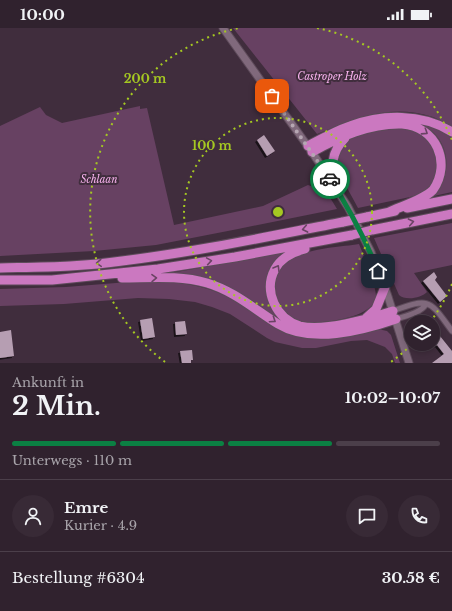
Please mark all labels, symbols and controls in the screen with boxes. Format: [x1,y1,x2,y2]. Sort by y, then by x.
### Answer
text: 10:00 [20,5,65,24]
park label: Castroper Holz [297,70,367,83]
text: 200 m [124,71,167,86]
pin [255,79,289,113]
icon: bag [261,85,283,107]
one-way arrow [421,127,428,134]
text: 100 m [192,138,233,153]
courier [310,159,350,199]
icon: car [319,168,341,190]
park label: Schlaan [81,173,117,186]
centre of rings [271,205,285,219]
one-way arrow [408,219,414,227]
one-way arrow [302,224,308,233]
pin [361,254,395,288]
one-way arrow [206,257,212,266]
one-way arrow [96,259,102,268]
icon: home [367,260,389,282]
one-way arrow [272,265,279,272]
one-way arrow [151,273,157,282]
one-way arrow [269,315,276,323]
map controls [404,315,440,351]
button: layers [404,315,440,351]
text: Ankunft in [12,374,84,391]
text: 10:02–10:07 [345,388,440,407]
text: 2 Min. [12,390,101,422]
text: Unterwegs · 110 m [12,452,132,469]
button: person [12,495,54,537]
button: chat [346,495,388,537]
button: phone [398,495,440,537]
text: Emre [64,498,108,517]
text: Kurier · 4.9 [64,517,137,534]
text: Bestellung #6304 [12,568,145,587]
text: 30.58 € [382,568,440,587]

